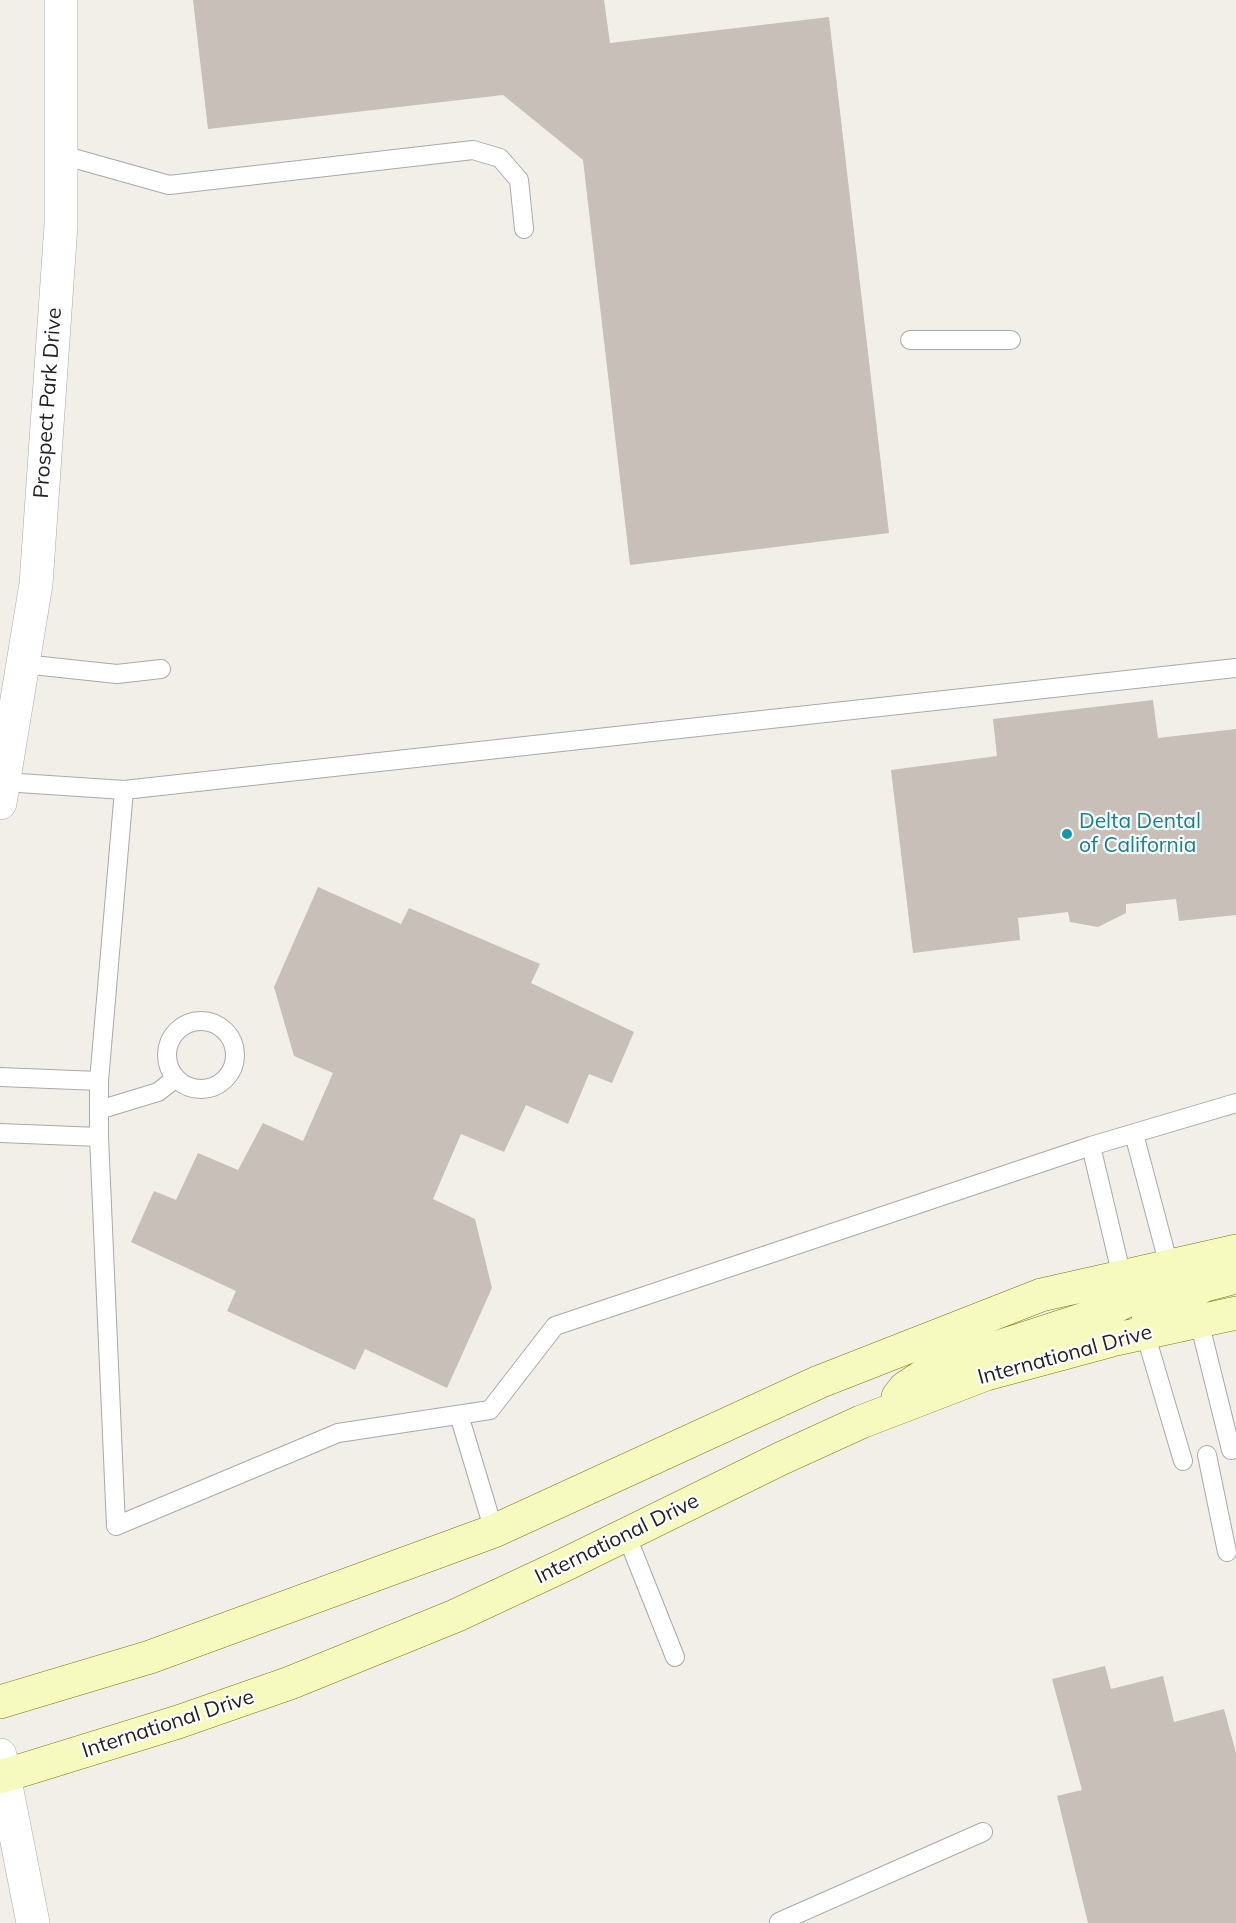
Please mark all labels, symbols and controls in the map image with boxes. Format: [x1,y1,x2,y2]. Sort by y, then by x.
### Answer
street label: Prospect Park Drive [29,307,67,499]
place label: Delta Dental of California [1079,809,1201,859]
marker: Delta Dental of California [1060,827,1074,841]
street label: International Drive [975,1320,1155,1390]
street label: International Drive [531,1488,703,1590]
street label: International Drive [79,1684,257,1764]

